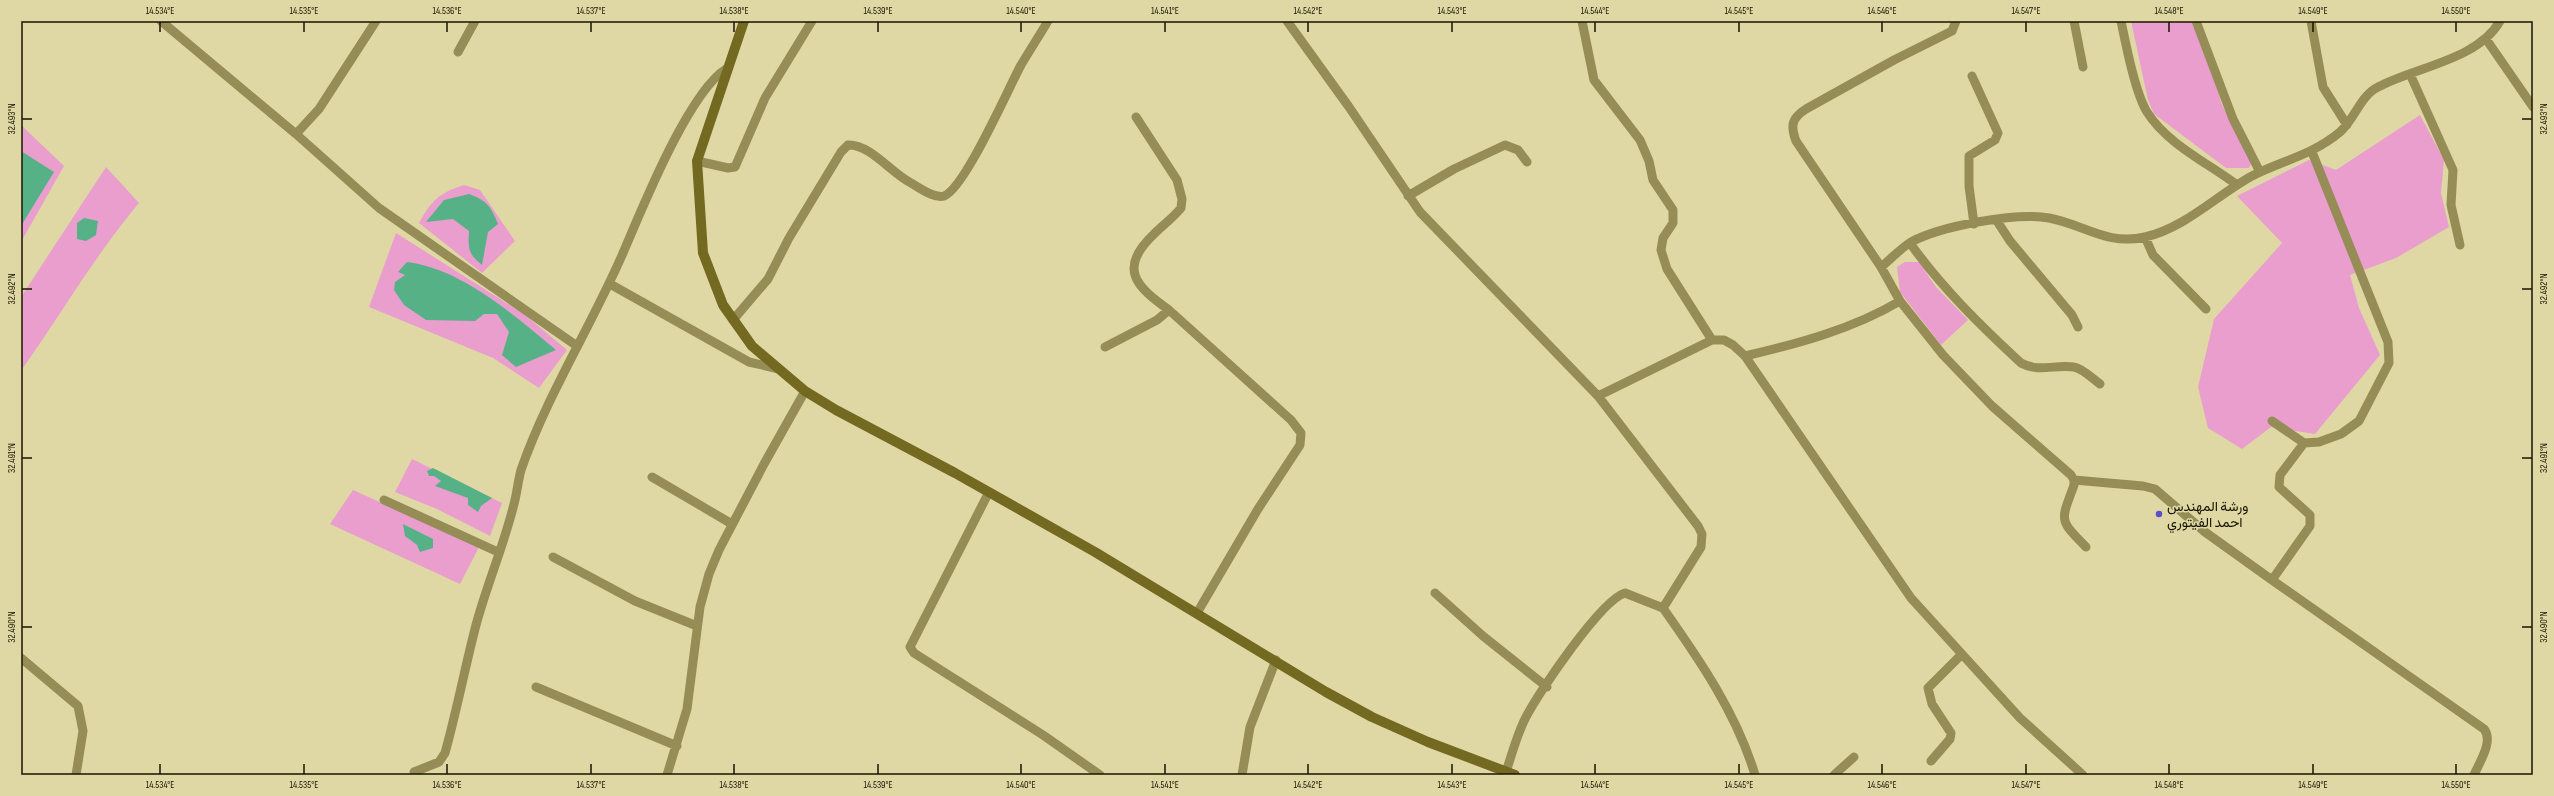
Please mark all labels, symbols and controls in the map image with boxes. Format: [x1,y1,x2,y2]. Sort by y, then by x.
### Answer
text: 14.534°E [146,5,174,17]
text: 14.535°E [290,5,318,17]
text: 14.536°E [432,5,462,17]
text: 14.537°E [576,5,606,17]
text: 14.538°E [719,5,749,17]
text: 14.539°E [863,5,893,17]
text: 14.540°E [1006,5,1036,17]
text: 14.541°E [1151,5,1179,17]
text: 14.542°E [1293,5,1323,17]
text: 14.543°E [1437,5,1467,17]
text: 14.544°E [1581,5,1609,17]
text: 14.545°E [1725,5,1753,17]
text: 14.546°E [1867,5,1897,17]
text: 14.547°E [2011,5,2041,17]
text: 14.548°E [2154,5,2184,17]
text: 14.549°E [2298,5,2328,17]
text: 14.550°E [2441,5,2471,17]
text: 32.493°N [6,103,18,135]
text: 32.493°N [2538,103,2550,135]
text: 32.492°N [6,273,18,305]
text: 32.492°N [2538,273,2550,305]
text: 32.491°N [6,443,18,473]
text: 32.491°N [2538,443,2550,473]
place label: ورشة المهندس احمد الفيتوري [2167,498,2248,534]
marker: ورشة المهندس احمد الفيتوري [2154,509,2164,519]
text: 32.490°N [6,611,18,643]
text: 32.490°N [2538,611,2550,643]
text: 14.534°E [146,779,174,791]
text: 14.535°E [290,779,318,791]
text: 14.536°E [432,779,462,791]
text: 14.537°E [576,779,606,791]
text: 14.538°E [719,779,749,791]
text: 14.539°E [863,779,893,791]
text: 14.540°E [1006,779,1036,791]
text: 14.541°E [1151,779,1179,791]
text: 14.542°E [1293,779,1323,791]
text: 14.543°E [1437,779,1467,791]
text: 14.544°E [1581,779,1609,791]
text: 14.545°E [1725,779,1753,791]
text: 14.546°E [1867,779,1897,791]
text: 14.547°E [2011,779,2041,791]
text: 14.548°E [2154,779,2184,791]
text: 14.549°E [2298,779,2328,791]
text: 14.550°E [2441,779,2471,791]

